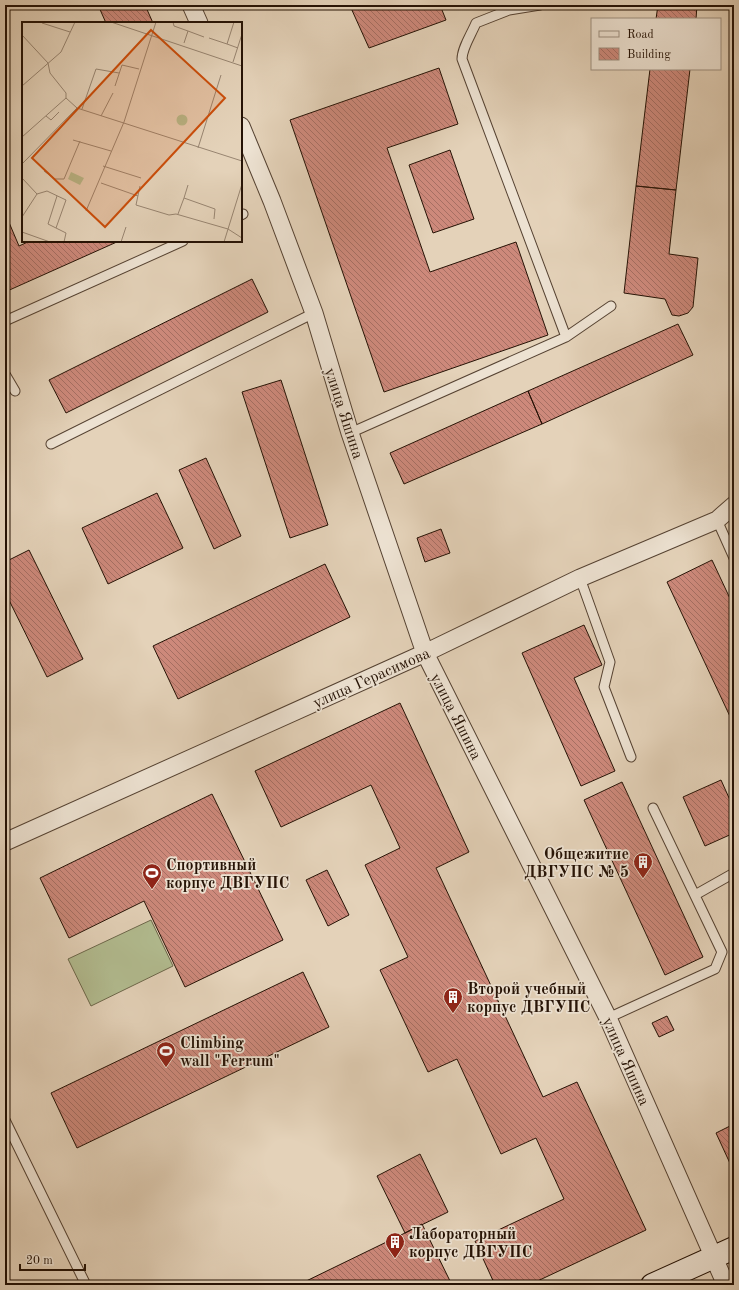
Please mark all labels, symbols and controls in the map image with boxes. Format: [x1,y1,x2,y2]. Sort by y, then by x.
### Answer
legend [591,18,721,70]
inset map [22,22,242,242]
text: Road [627,29,654,41]
text: Building [627,49,671,61]
street label: улица Яшина [321,366,365,461]
street label: улица Герасимова [311,646,433,712]
street label: улица Яшина [427,671,484,763]
place label: Общежитие ДВГУПС № 5 [524,847,629,881]
building icon: Общежитие ДВГУПС № 5 [632,851,654,879]
place label: Спортивный корпус ДВГУПС [166,858,289,892]
sports icon: Спортивный корпус ДВГУПС [141,862,163,890]
place label: Второй учебный корпус ДВГУПС [467,982,590,1016]
building icon: Второй учебный корпус ДВГУПС [442,986,464,1014]
street label: улица Яшина [599,1015,652,1108]
place label: Climbing wall "Ferrum" [180,1036,280,1070]
sports icon: Climbing wall "Ferrum" [155,1040,177,1068]
place label: Лабораторный корпус ДВГУПС [409,1227,532,1261]
building icon: Лабораторный корпус ДВГУПС [384,1231,406,1259]
scale bar [20,1246,85,1272]
text: 20 m [26,1255,53,1267]

